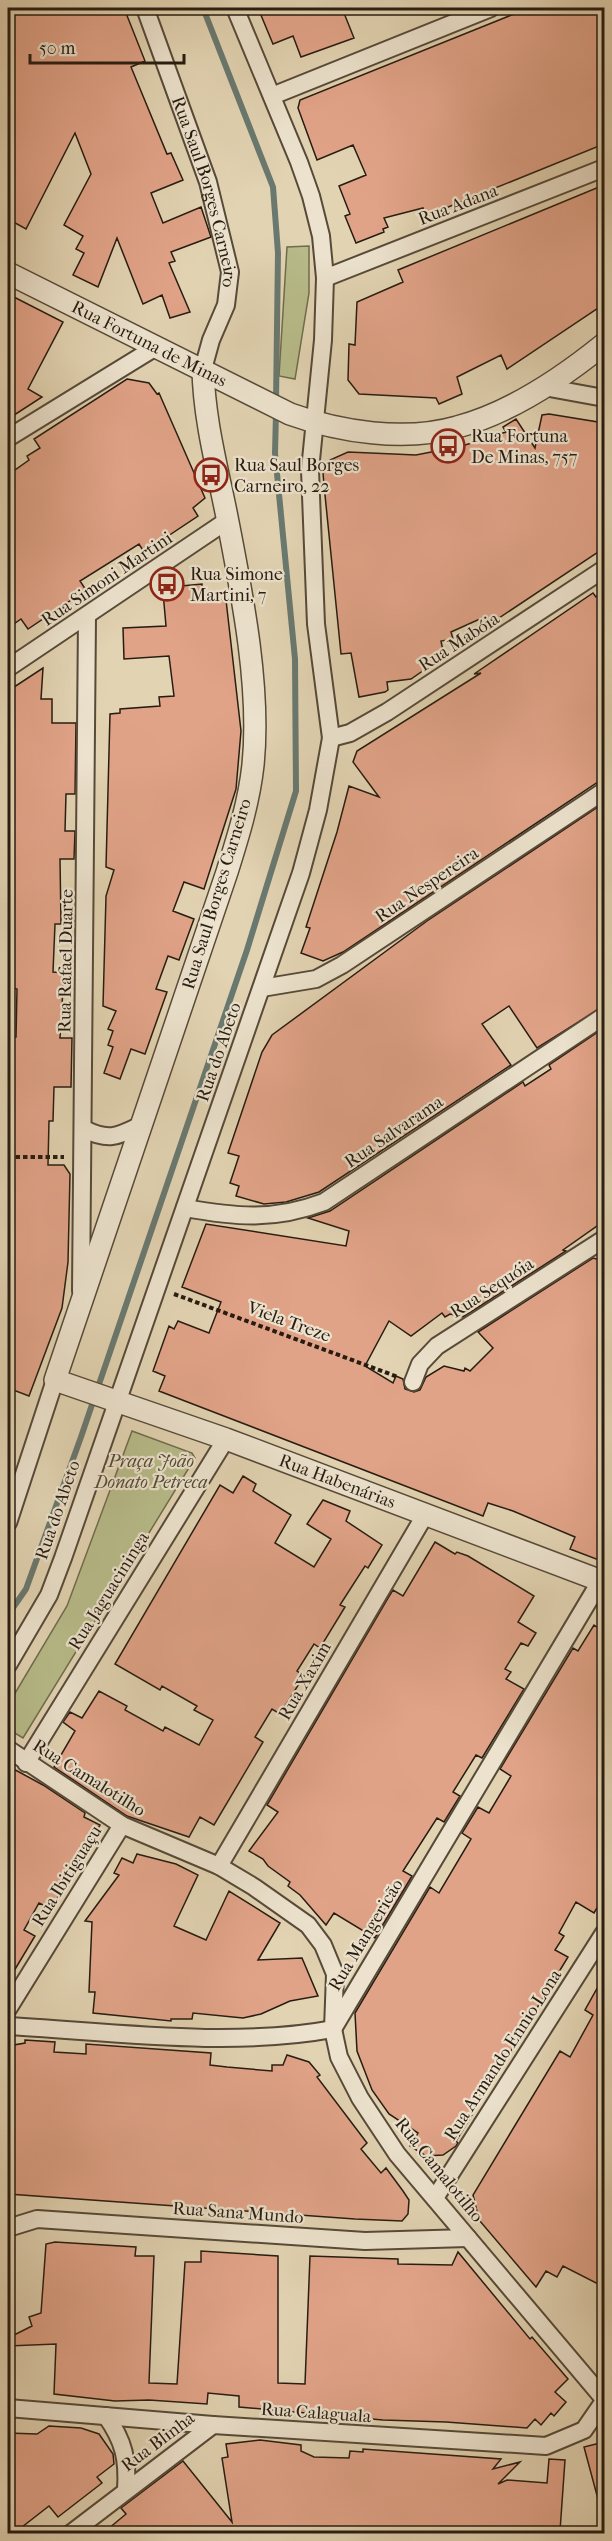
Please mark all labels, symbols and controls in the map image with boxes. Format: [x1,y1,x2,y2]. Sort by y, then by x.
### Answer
scale bar [30,27,184,65]
text: 50 m [39,38,76,59]
street label: Rua Saul Borges Carneiro [167,93,241,289]
street label: Rua Adana [415,180,501,230]
street label: Rua Fortuna de Minas [68,296,231,391]
place label: Rua Fortuna De Minas, 757 [471,426,578,468]
bus stop icon: Rua Fortuna De Minas, 757 [430,428,466,464]
place label: Rua Saul Borges Carneiro, 22 [234,455,360,497]
bus stop icon: Rua Saul Borges Carneiro, 22 [193,457,229,493]
street label: Rua Simoni Martini [38,527,177,631]
place label: Rua Simone Martini, 7 [190,564,283,606]
bus stop icon: Rua Simone Martini, 7 [149,566,185,602]
street label: Rua Mabóia [415,608,504,676]
street label: Rua Saul Borges Carneiro [178,796,256,992]
street label: Rua Nespereira [371,842,483,927]
street label: Rua Rafael Duarte [54,889,78,1033]
street label: Rua do Abeto [192,1000,246,1104]
street label: Rua Salvarama [341,1091,448,1173]
street label: Rua Sequóia [446,1253,538,1323]
street label: Viela Treze [244,1297,334,1347]
street label: Rua Habenárias [276,1450,399,1513]
park label: Praça João Donato Petreca [93,1451,208,1493]
street label: Rua do Abeto [31,1458,85,1562]
street label: Rua Jaguacininga [64,1527,154,1654]
street label: Rua Xaxim [274,1638,336,1724]
street label: Rua Camalotilho [29,1735,149,1821]
street label: Rua Ibitiguaçu [28,1822,106,1930]
street label: Rua Mangericão [324,1875,408,1995]
street label: Rua Armando Ennio Lona [440,1965,567,2144]
street label: Rua Camalotilho [390,2113,488,2227]
street label: Rua Sana Mundo [172,2198,304,2228]
street label: Rua Calaguala [260,2399,373,2427]
street label: Rua Blinha [117,2407,199,2476]

